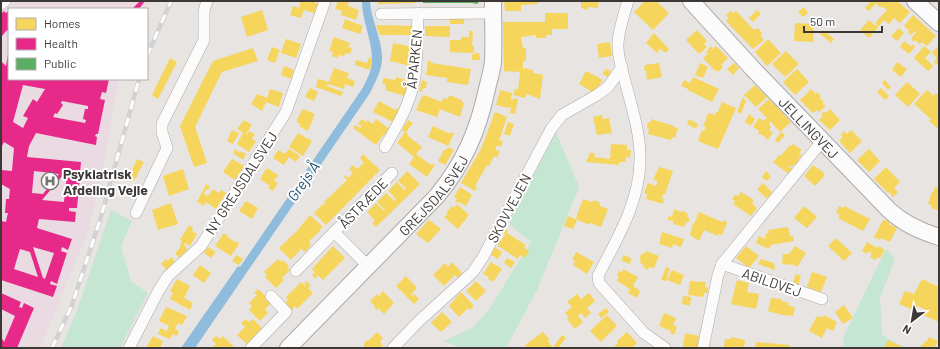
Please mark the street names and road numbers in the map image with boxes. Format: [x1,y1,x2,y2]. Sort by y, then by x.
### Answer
street label: ÅPARKEN [402,28,426,90]
street label: JELLINGVEJ [776,93,843,162]
street label: NY GREJSDALSVEJ [201,128,281,238]
street label: GREJSDALSVEJ [395,152,471,239]
street label: SKOVVEJEN [484,170,534,246]
street label: ÅSTRÆDE [335,174,391,232]
street label: ABILDVEJ [740,264,804,300]

